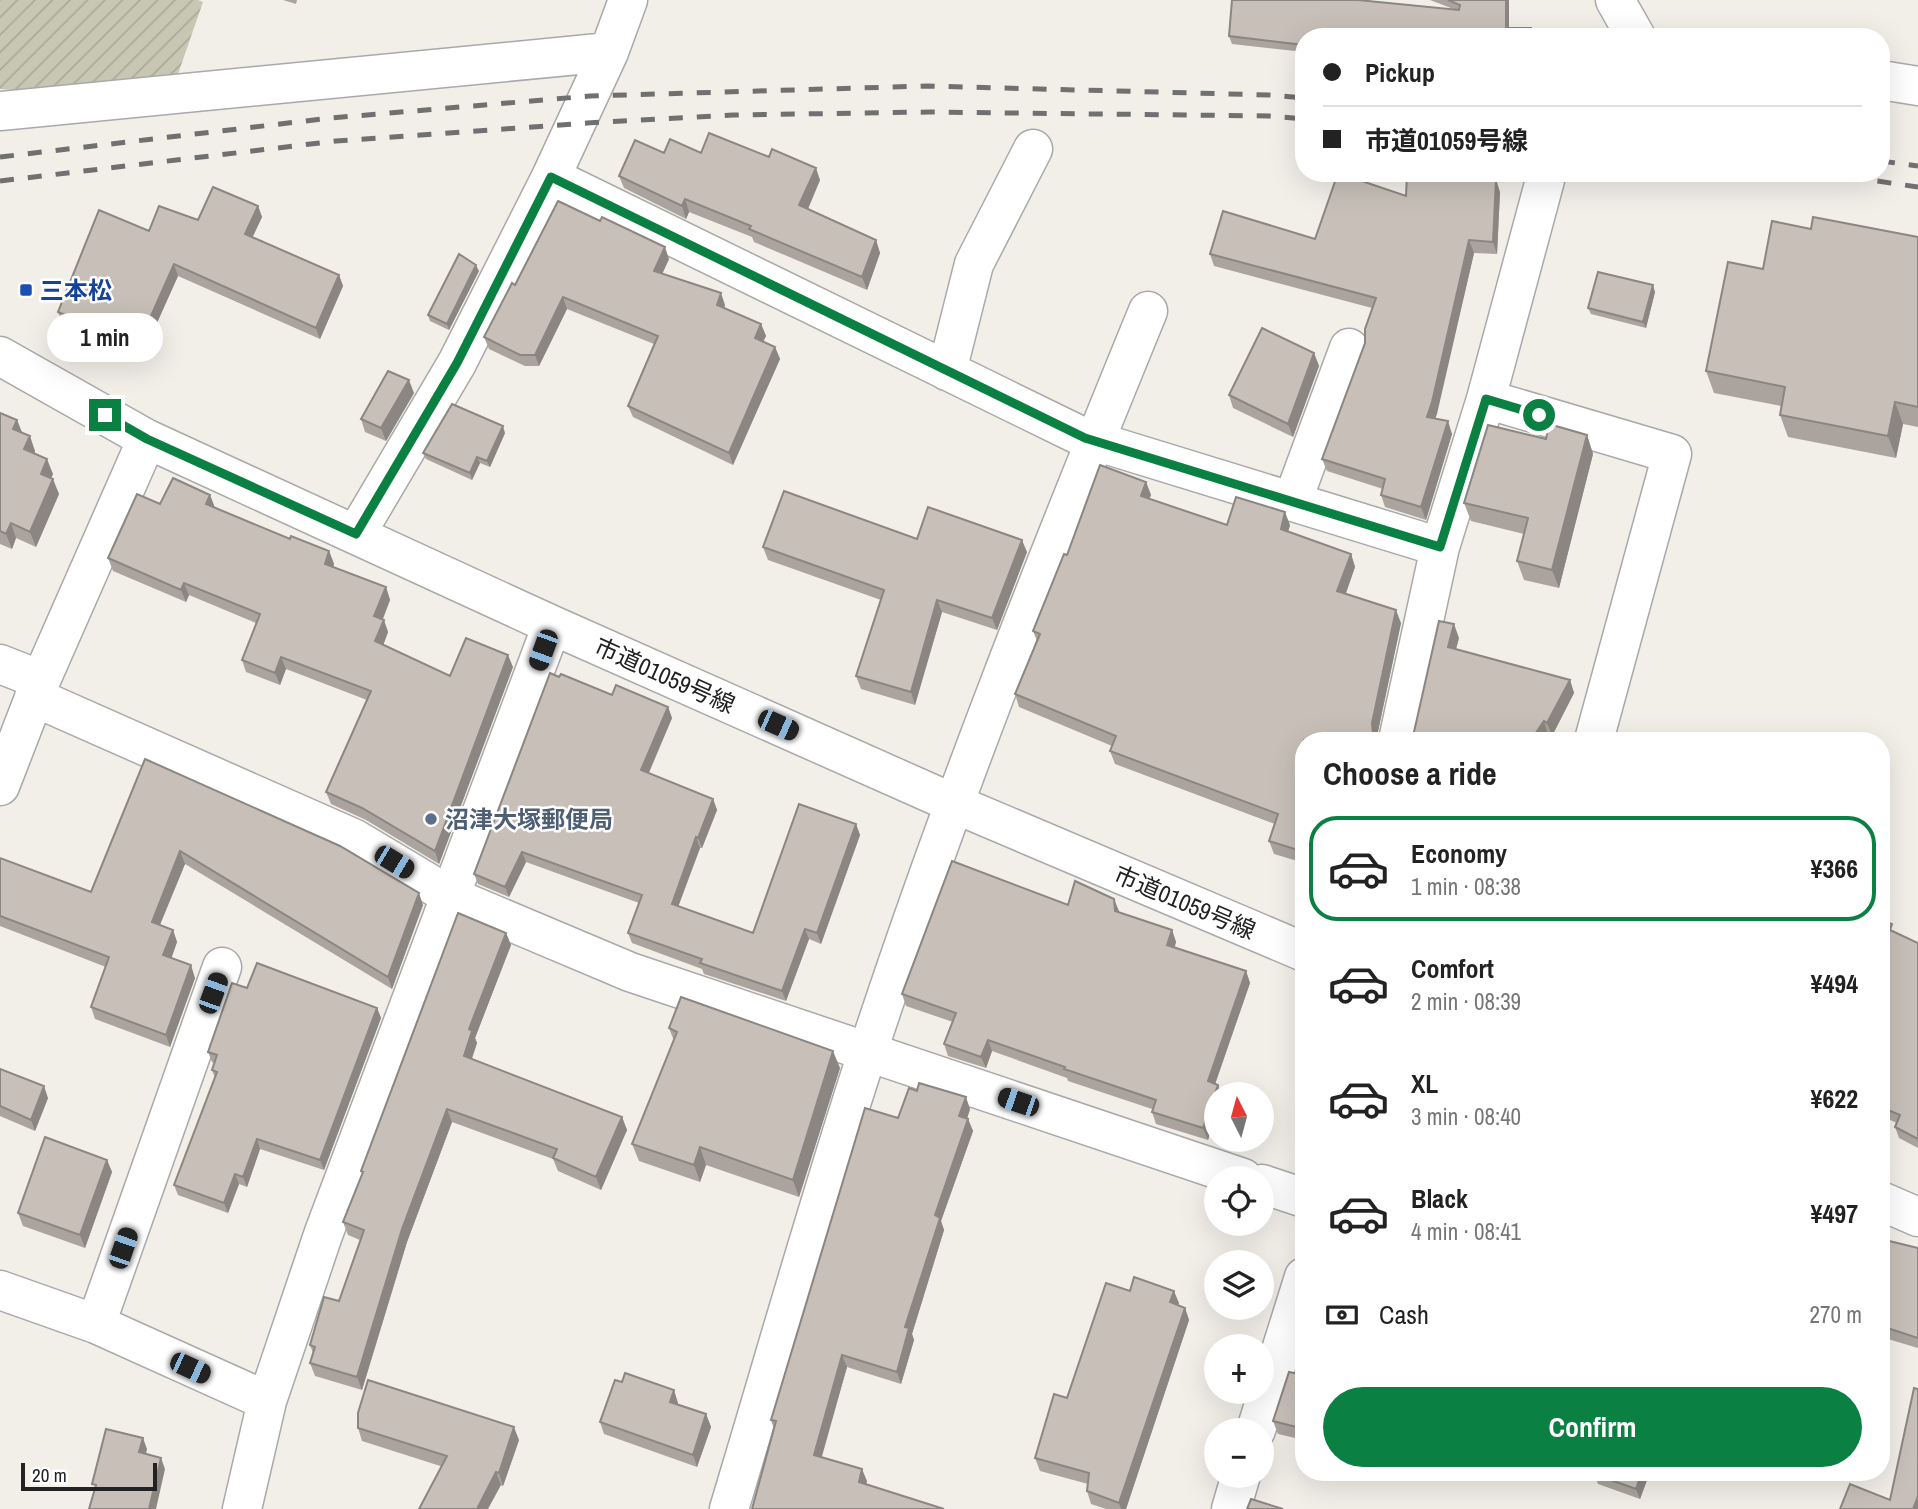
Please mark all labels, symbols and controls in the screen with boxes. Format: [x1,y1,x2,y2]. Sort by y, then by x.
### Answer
text: Pickup [1365,55,1435,90]
text: 市道01059号線 [1365,123,1528,158]
place label: 三本松 [40,274,112,306]
marker: 三本松 [18,282,34,298]
callout: 1 min [47,314,163,362]
text: 1 min [80,322,130,353]
route end [89,399,121,431]
route start [1523,399,1555,431]
car [526,627,561,673]
street label: 市道01059号線 [590,630,740,720]
car [755,707,802,743]
text: Choose a ride [1323,752,1497,795]
place label: 沼津大塚郵便局 [445,803,613,835]
marker: 沼津大塚郵便局 [423,811,439,827]
text: Economy [1411,836,1507,871]
icon: car [1327,837,1390,900]
car [371,842,418,882]
text: ¥366 [1811,851,1858,886]
street label: 市道01059号線 [1109,858,1261,946]
text: 1 min · 08:38 [1411,871,1521,902]
text: Comfort [1411,951,1494,986]
icon: car [1327,952,1390,1015]
text: ¥494 [1811,966,1858,1001]
car [196,970,231,1016]
text: 2 min · 08:39 [1411,986,1521,1017]
text: XL [1411,1066,1438,1101]
icon: car [1327,1067,1390,1130]
text: ¥622 [1811,1081,1858,1116]
north arrow [1204,1082,1274,1152]
map controls [1204,1082,1274,1488]
car [995,1085,1042,1119]
text: 3 min · 08:40 [1411,1101,1521,1132]
button: locate [1204,1166,1274,1236]
text: Black [1411,1181,1468,1216]
icon: car [1327,1182,1390,1245]
text: ¥497 [1811,1196,1858,1231]
text: 4 min · 08:41 [1411,1216,1521,1247]
car [107,1225,140,1271]
button: layers [1204,1250,1274,1320]
icon: cash [1323,1296,1361,1334]
text: Cash [1379,1297,1429,1332]
text: 270 m [1810,1299,1862,1330]
button: + [1204,1334,1274,1404]
car [167,1350,214,1386]
button: Confirm [1323,1387,1862,1467]
button: − [1204,1418,1274,1488]
scale bar [21,1460,158,1492]
text: 20 m [32,1462,67,1488]

